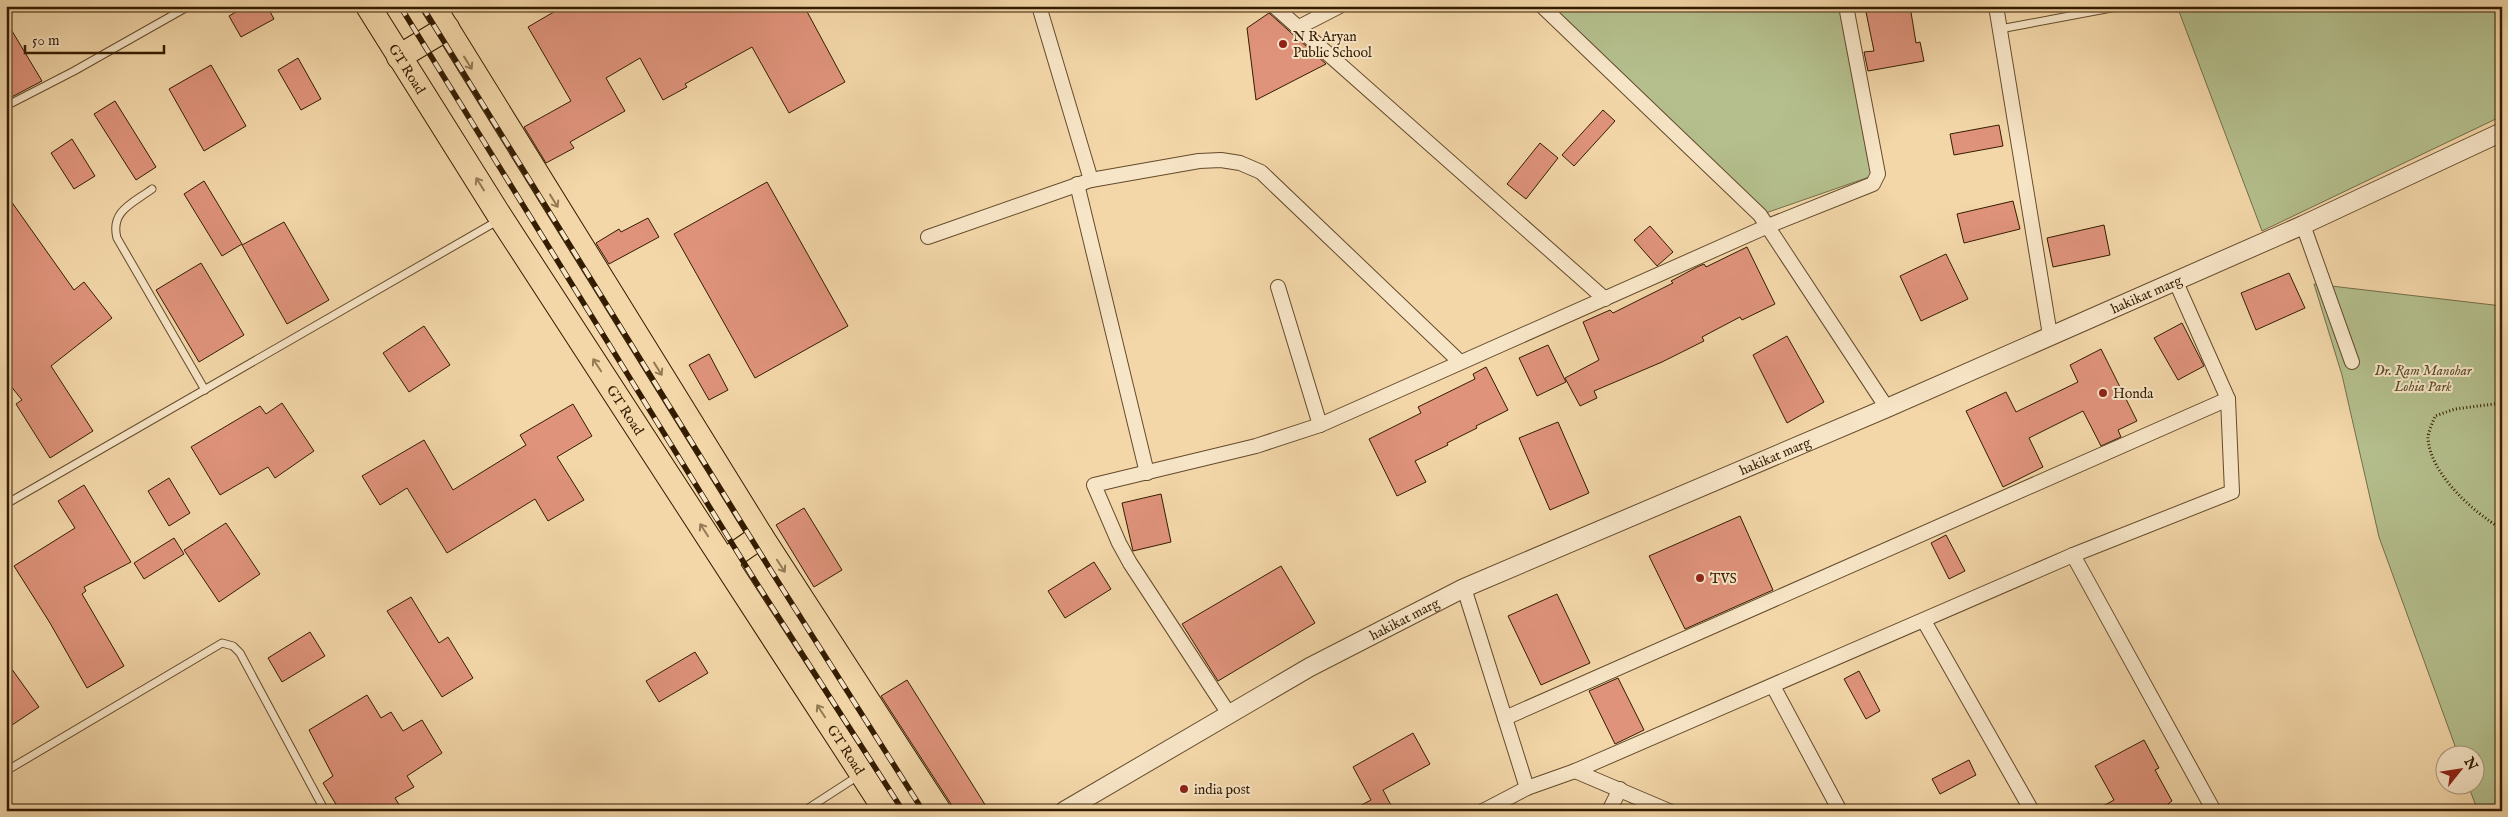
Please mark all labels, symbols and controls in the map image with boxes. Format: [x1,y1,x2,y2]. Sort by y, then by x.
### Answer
scale bar [25,22,164,54]
place label: N R Aryan Public School [1293,28,1372,62]
text: 50 m [32,31,60,50]
marker: N R Aryan Public School [1277,38,1289,50]
street label: GT Road [384,41,429,98]
one-way arrow [464,55,474,69]
one-way arrow [474,178,484,192]
one-way arrow [549,193,559,207]
street label: hakikat marg [2108,271,2185,318]
one-way arrow [591,358,602,372]
one-way arrow [653,361,663,375]
park label: Dr. Ram Manohar Lohia Park [2374,362,2473,396]
street label: GT Road [602,382,648,439]
place label: Honda [2113,385,2154,403]
marker: Honda [2097,387,2109,399]
street label: hakikat marg [1737,433,1814,480]
one-way arrow [699,524,709,538]
one-way arrow [776,558,786,572]
place label: TVS [1710,570,1737,588]
marker: TVS [1694,572,1706,584]
street label: hakikat marg [1367,594,1443,645]
one-way arrow [816,704,826,718]
street label: GT Road [822,722,868,779]
north arrow [2436,744,2486,794]
text: N [2459,753,2481,774]
place label: india post [1194,781,1251,799]
marker: india post [1178,783,1190,795]

